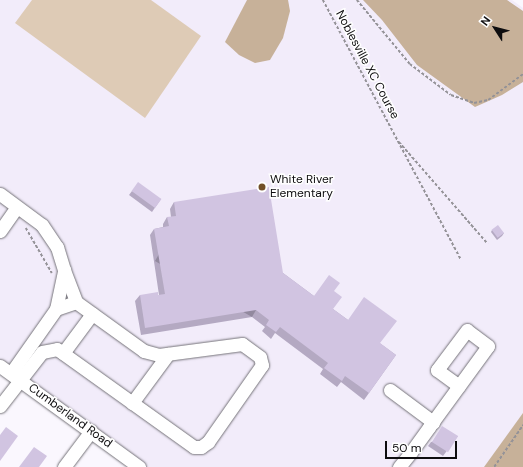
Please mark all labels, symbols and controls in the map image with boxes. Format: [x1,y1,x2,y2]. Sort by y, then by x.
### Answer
street label: Noblesville XC Course [332,8,402,122]
north arrow [475,8,515,48]
text: N [477,14,493,28]
place label: White River Elementary [270,173,333,201]
marker: White River Elementary [257,182,267,192]
street label: Cumberland Road [25,381,115,451]
scale bar [387,433,459,459]
text: 50 m [392,440,421,456]

